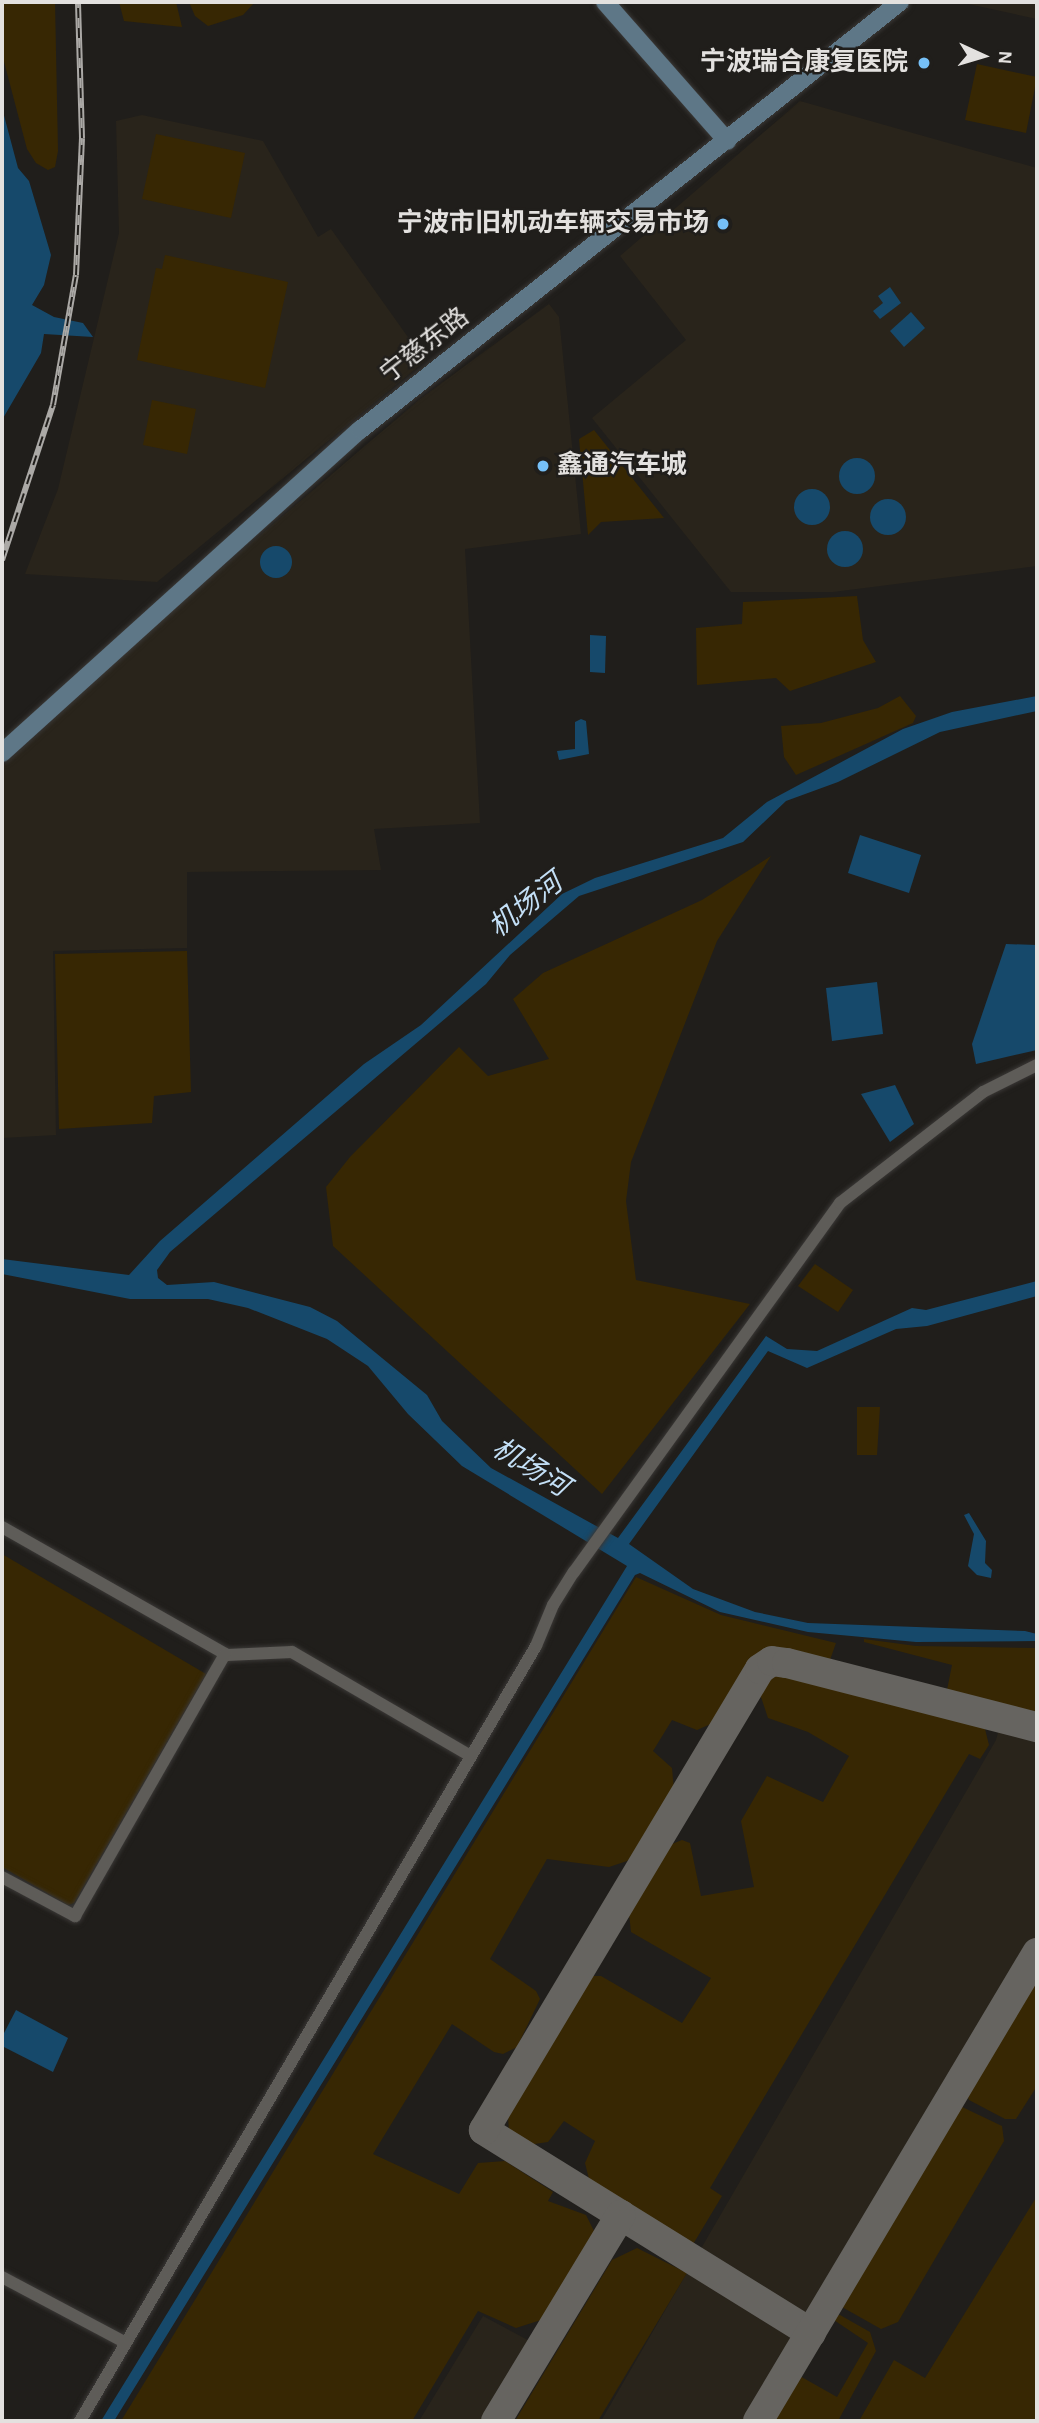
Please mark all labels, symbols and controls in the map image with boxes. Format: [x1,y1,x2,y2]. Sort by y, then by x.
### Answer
north arrow [948,21,1018,91]
place label: 宁波瑞合康复医院 [700,47,908,79]
text: N [995,50,1014,65]
marker: 宁波瑞合康复医院 [914,53,934,73]
place label: 宁波市旧机动车辆交易市场 [397,208,709,240]
marker: 宁波市旧机动车辆交易市场 [715,216,731,232]
street label: 宁慈东路 [374,302,476,390]
place label: 鑫通汽车城 [557,450,687,482]
marker: 鑫通汽车城 [535,458,551,474]
water label: 机场河 [483,867,569,945]
water label: 机场河 [485,1431,575,1505]

